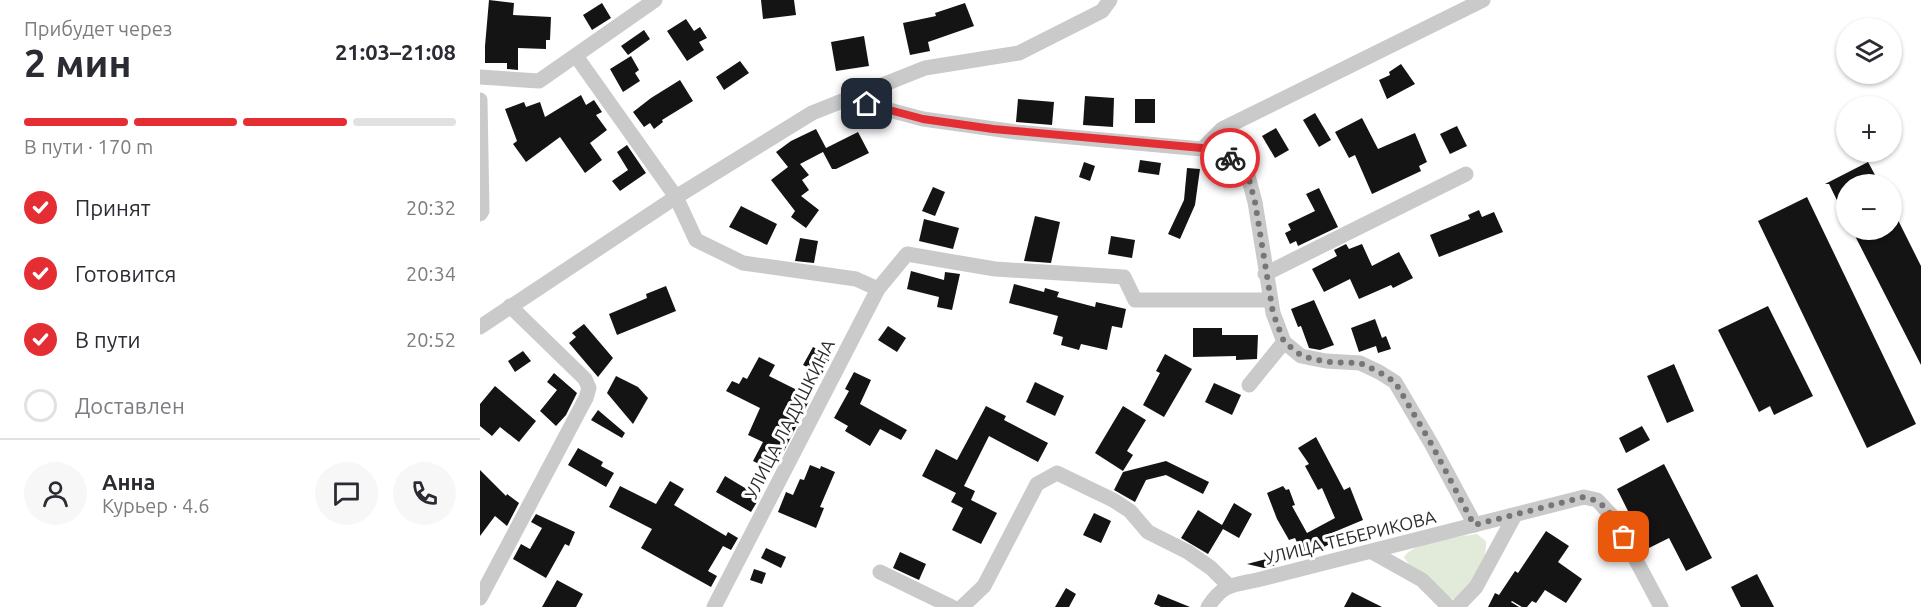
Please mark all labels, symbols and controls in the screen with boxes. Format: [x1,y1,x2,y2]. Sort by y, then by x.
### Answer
text: Прибудет через [24,17,172,40]
map controls [1836,18,1902,240]
button: layers [1836,18,1902,84]
text: 21:03–21:08 [335,39,456,64]
text: 2 мин [24,41,132,84]
pin [841,78,892,129]
icon: home [850,87,883,120]
button: + [1836,96,1902,162]
courier [1200,128,1260,188]
text: В пути · 170 m [24,135,153,158]
icon: bike [1214,142,1247,175]
button: − [1836,174,1902,240]
icon: check [24,191,57,224]
text: Принят [75,195,151,220]
text: 20:32 [406,196,456,219]
icon: check [24,257,57,290]
text: Готовится [75,261,176,286]
text: 20:34 [406,262,456,285]
icon: check [24,323,57,356]
text: В пути [75,327,141,352]
text: 20:52 [406,328,456,351]
street label: УЛИЦА ЛАДУШКИНА [740,336,838,502]
text: Доставлен [75,393,185,418]
button: person [24,462,87,525]
button: chat [315,462,378,525]
button: phone [393,462,456,525]
text: Анна [102,469,155,494]
text: Курьер · 4.6 [102,494,209,517]
street label: УЛИЦА ТЕБЕРИКОВА [1262,506,1438,568]
pin [1598,511,1649,562]
icon: bag [1607,520,1640,553]

